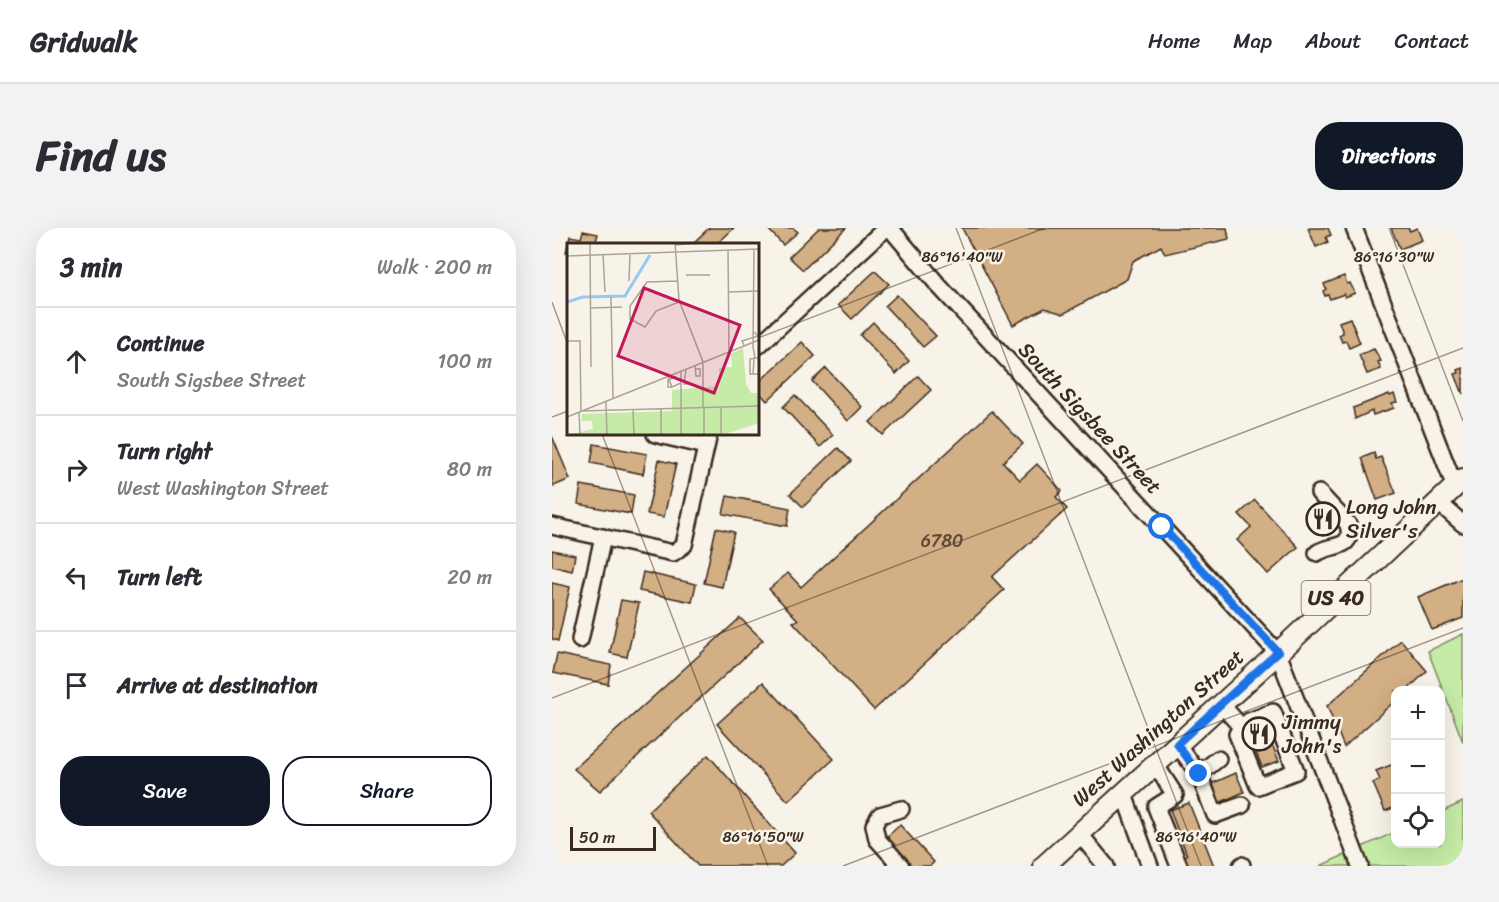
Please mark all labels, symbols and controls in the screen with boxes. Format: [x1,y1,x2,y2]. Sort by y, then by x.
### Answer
text: Gridwalk [30,17,138,66]
text: Home [1148,22,1200,60]
text: Map [1233,22,1272,60]
text: About [1305,22,1362,60]
text: Contact [1395,22,1469,60]
text: Find us [36,119,166,193]
button: Directions [1315,122,1463,190]
inset map [567,243,759,435]
text: 3 min [60,244,122,290]
text: 86°16'40"W [921,244,1003,270]
text: 86°16'30"W [1354,244,1434,270]
text: Walk · 200 m [377,250,492,285]
text: Continue [117,324,205,363]
street label: South Sigsbee Street [1008,332,1172,504]
text: 100 m [438,344,492,379]
icon: ahead [60,345,93,378]
text: South Sigsbee Street [117,363,306,398]
text: Turn right [117,432,212,471]
text: 80 m [447,452,492,487]
icon: right [60,453,93,486]
text: West Washington Street [117,471,329,506]
place label: Long John Silver's [1346,488,1437,550]
restaurant icon: Long John Silver's [1305,501,1341,537]
route start [1148,513,1174,539]
house number: 6780 [921,525,963,557]
text: Turn left [117,558,202,597]
text: 20 m [447,560,492,595]
icon: left [60,561,93,594]
road number: US 40 [1302,581,1370,615]
street label: West Washington Street [1063,639,1253,817]
text: Arrive at destination [117,666,318,705]
icon: arrive [60,669,93,702]
map controls [1391,686,1445,848]
button: + [1391,686,1445,740]
place label: Jimmy John's [1281,703,1342,765]
restaurant icon: Jimmy John's [1241,716,1277,752]
button: − [1391,740,1445,794]
button: Save [60,756,270,826]
button: Share [282,756,492,826]
route end [1185,760,1211,786]
button: locate [1391,794,1445,848]
text: 50 m [579,823,615,852]
scale bar [570,824,656,852]
text: 86°16'50"W [723,824,804,850]
text: 86°16'40"W [1155,824,1237,850]

